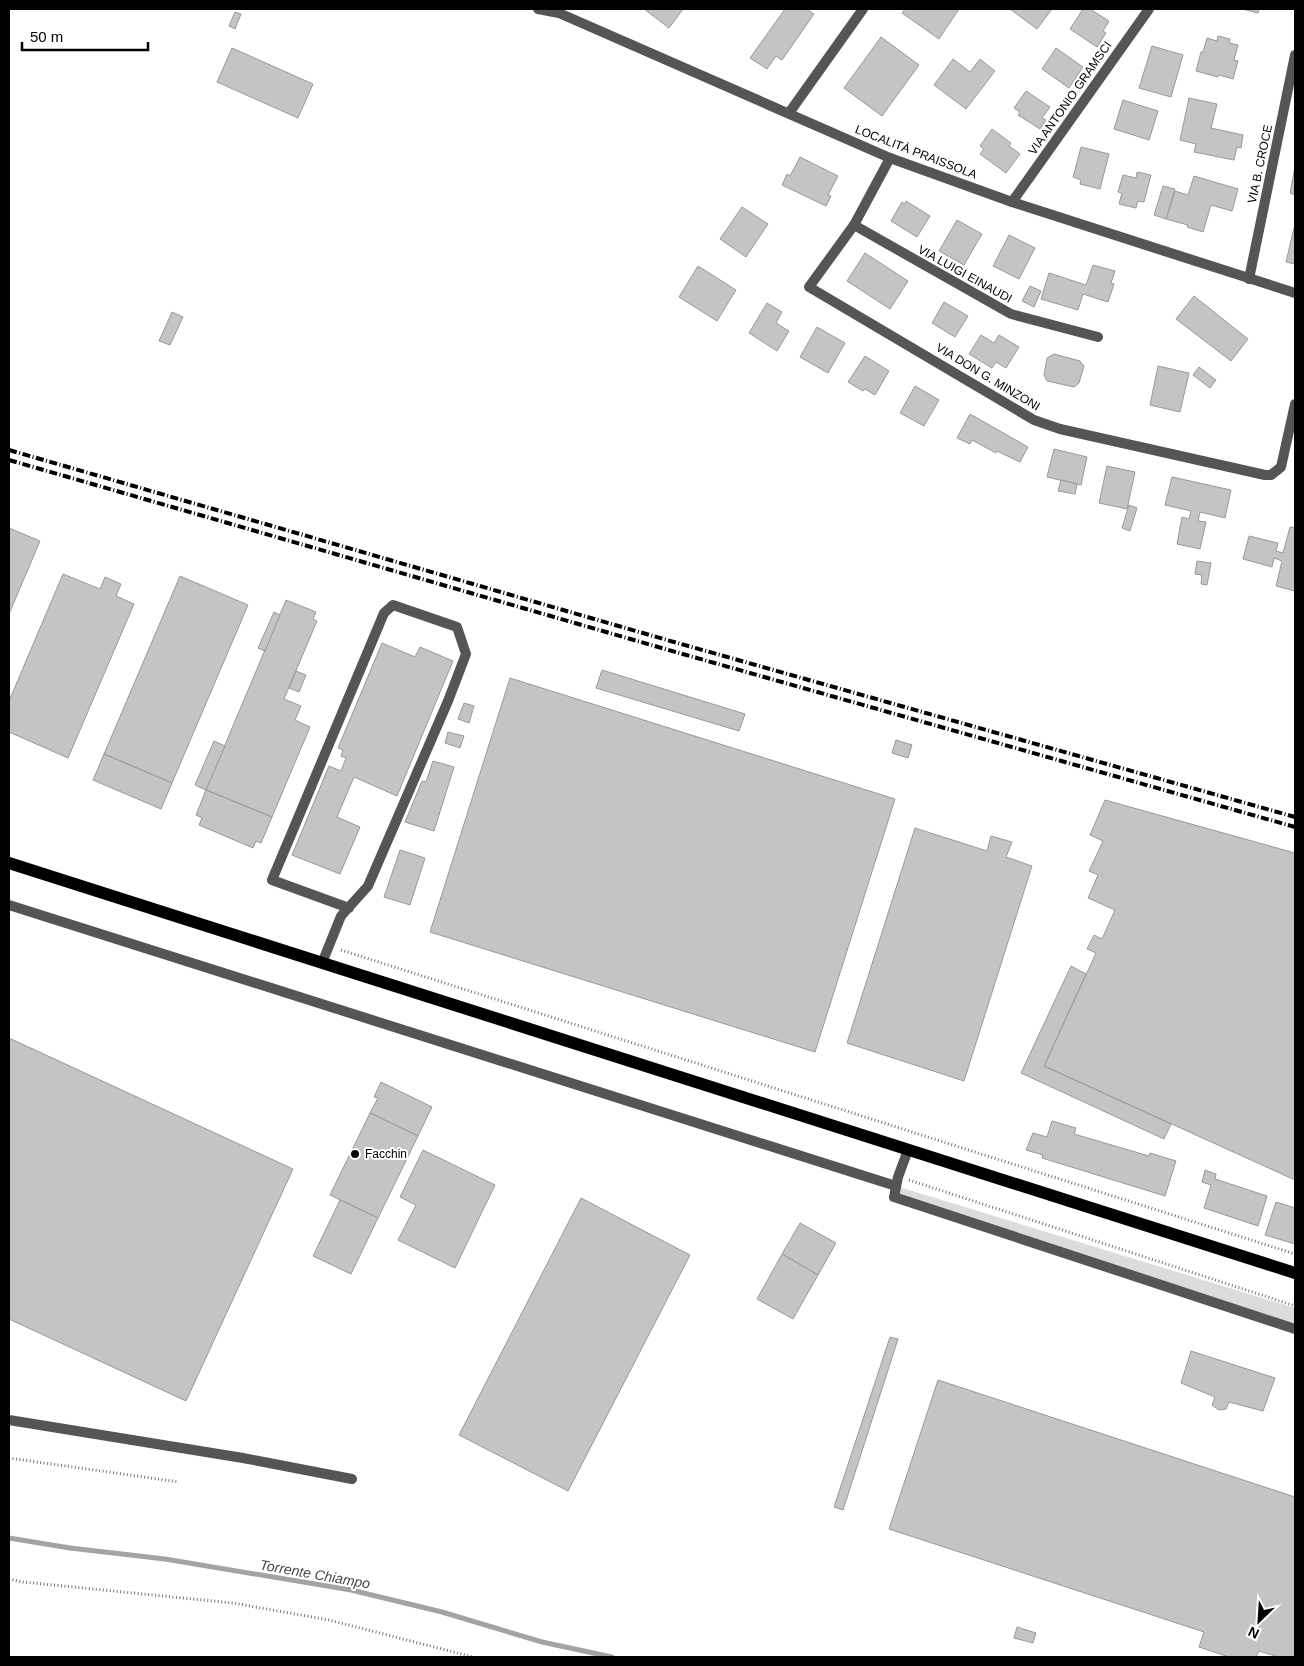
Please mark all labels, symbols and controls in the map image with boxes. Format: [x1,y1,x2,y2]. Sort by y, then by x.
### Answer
scale bar [22,20,149,52]
text: 50 m [30,28,63,45]
street label: VIA ANTONIO GRAMSCI [1026,39,1114,157]
street label: LOCALITÀ PRAISSOLA [853,121,979,182]
street label: VIA B. CROCE [1245,123,1275,205]
street label: VIA LUIGI EINAUDI [916,242,1014,306]
street label: VIA DON G. MINZONI [934,340,1042,414]
place label: Facchin [365,1147,407,1161]
marker: Facchin [349,1148,361,1160]
water label: Torrente Chiampo [259,1556,372,1592]
north arrow [1234,1596,1284,1646]
text: N [1246,1623,1261,1642]

